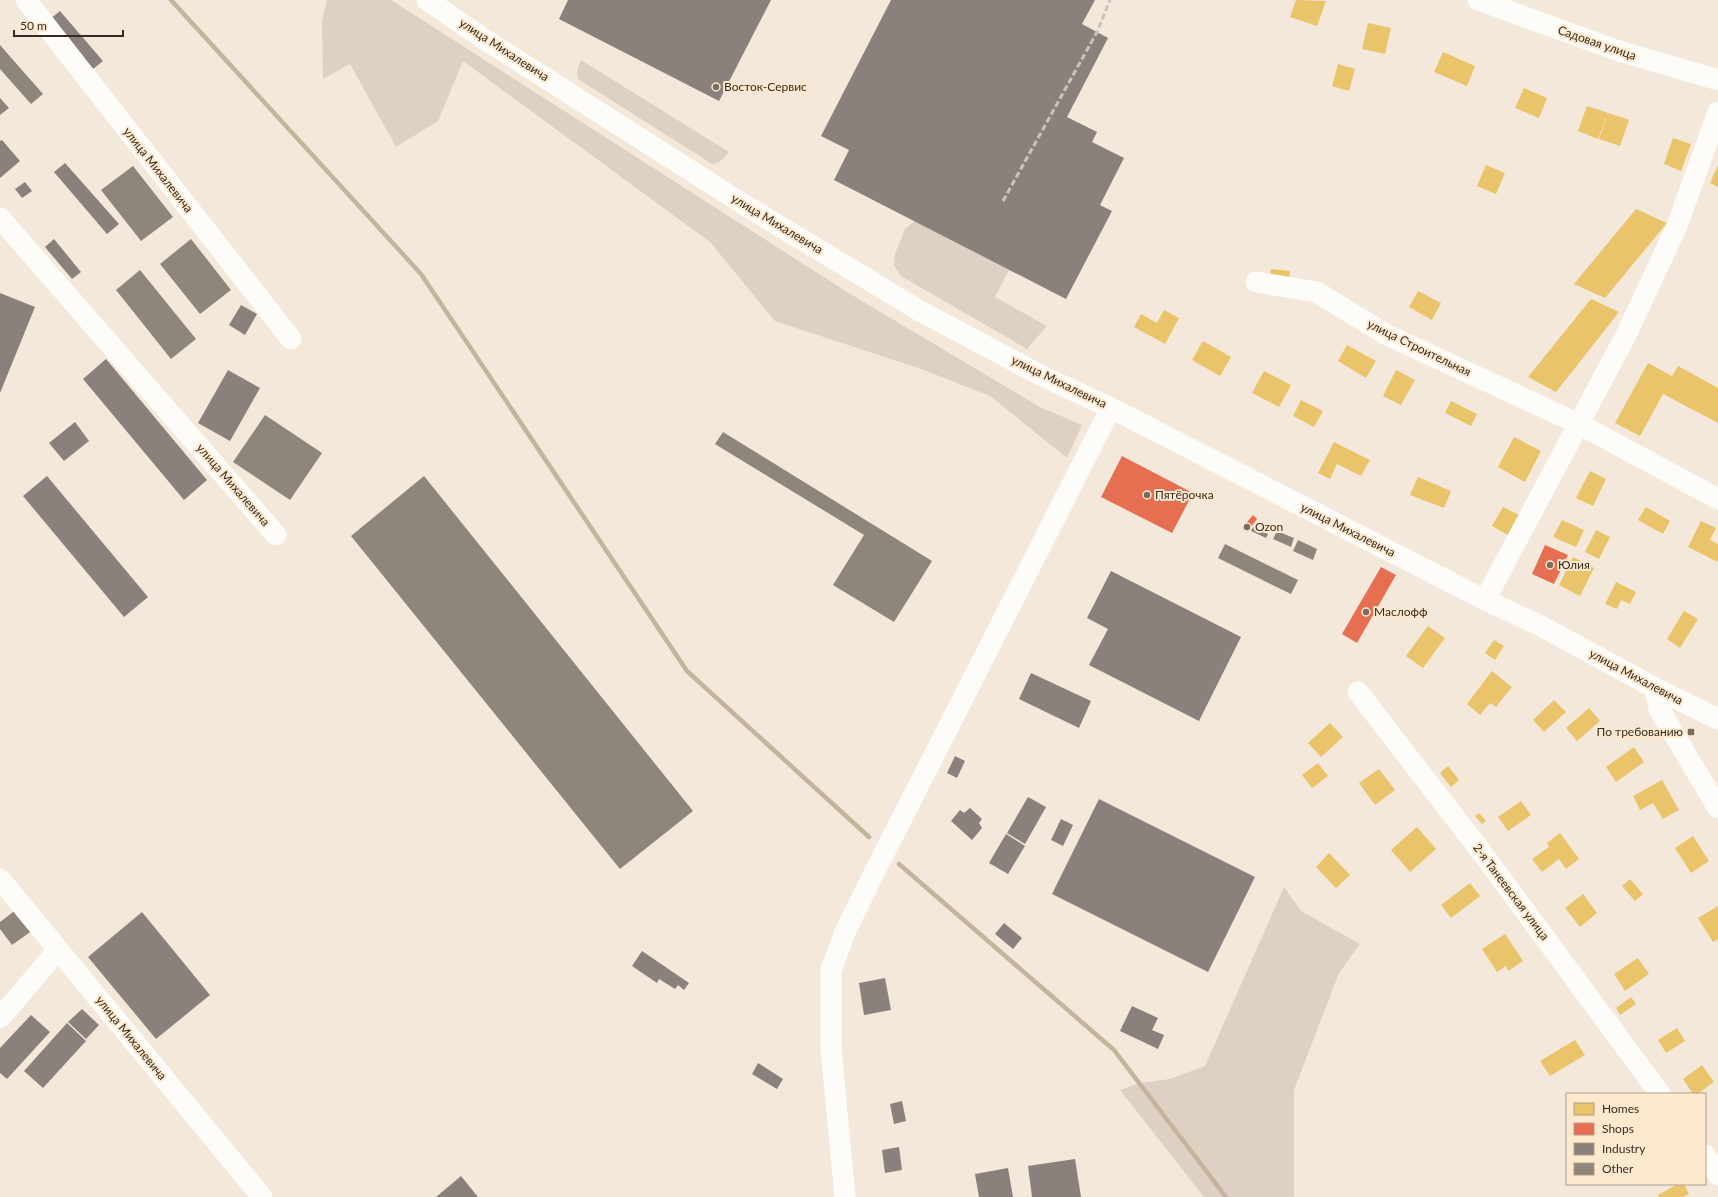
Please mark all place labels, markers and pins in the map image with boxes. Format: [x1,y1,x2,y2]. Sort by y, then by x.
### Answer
place label: Восток-Сервис [724,79,807,94]
marker: Восток-Сервис [711,82,721,92]
place label: Пятёрочка [1155,487,1214,502]
marker: Пятёрочка [1142,490,1152,500]
place label: Ozon [1255,519,1283,534]
marker: Ozon [1242,522,1252,532]
place label: Юлия [1558,557,1590,572]
marker: Юлия [1545,560,1555,570]
place label: Маслофф [1374,604,1427,619]
marker: Маслофф [1361,607,1371,617]
place label: По требованию [1597,724,1683,739]
marker: По требованию [1686,727,1696,737]

